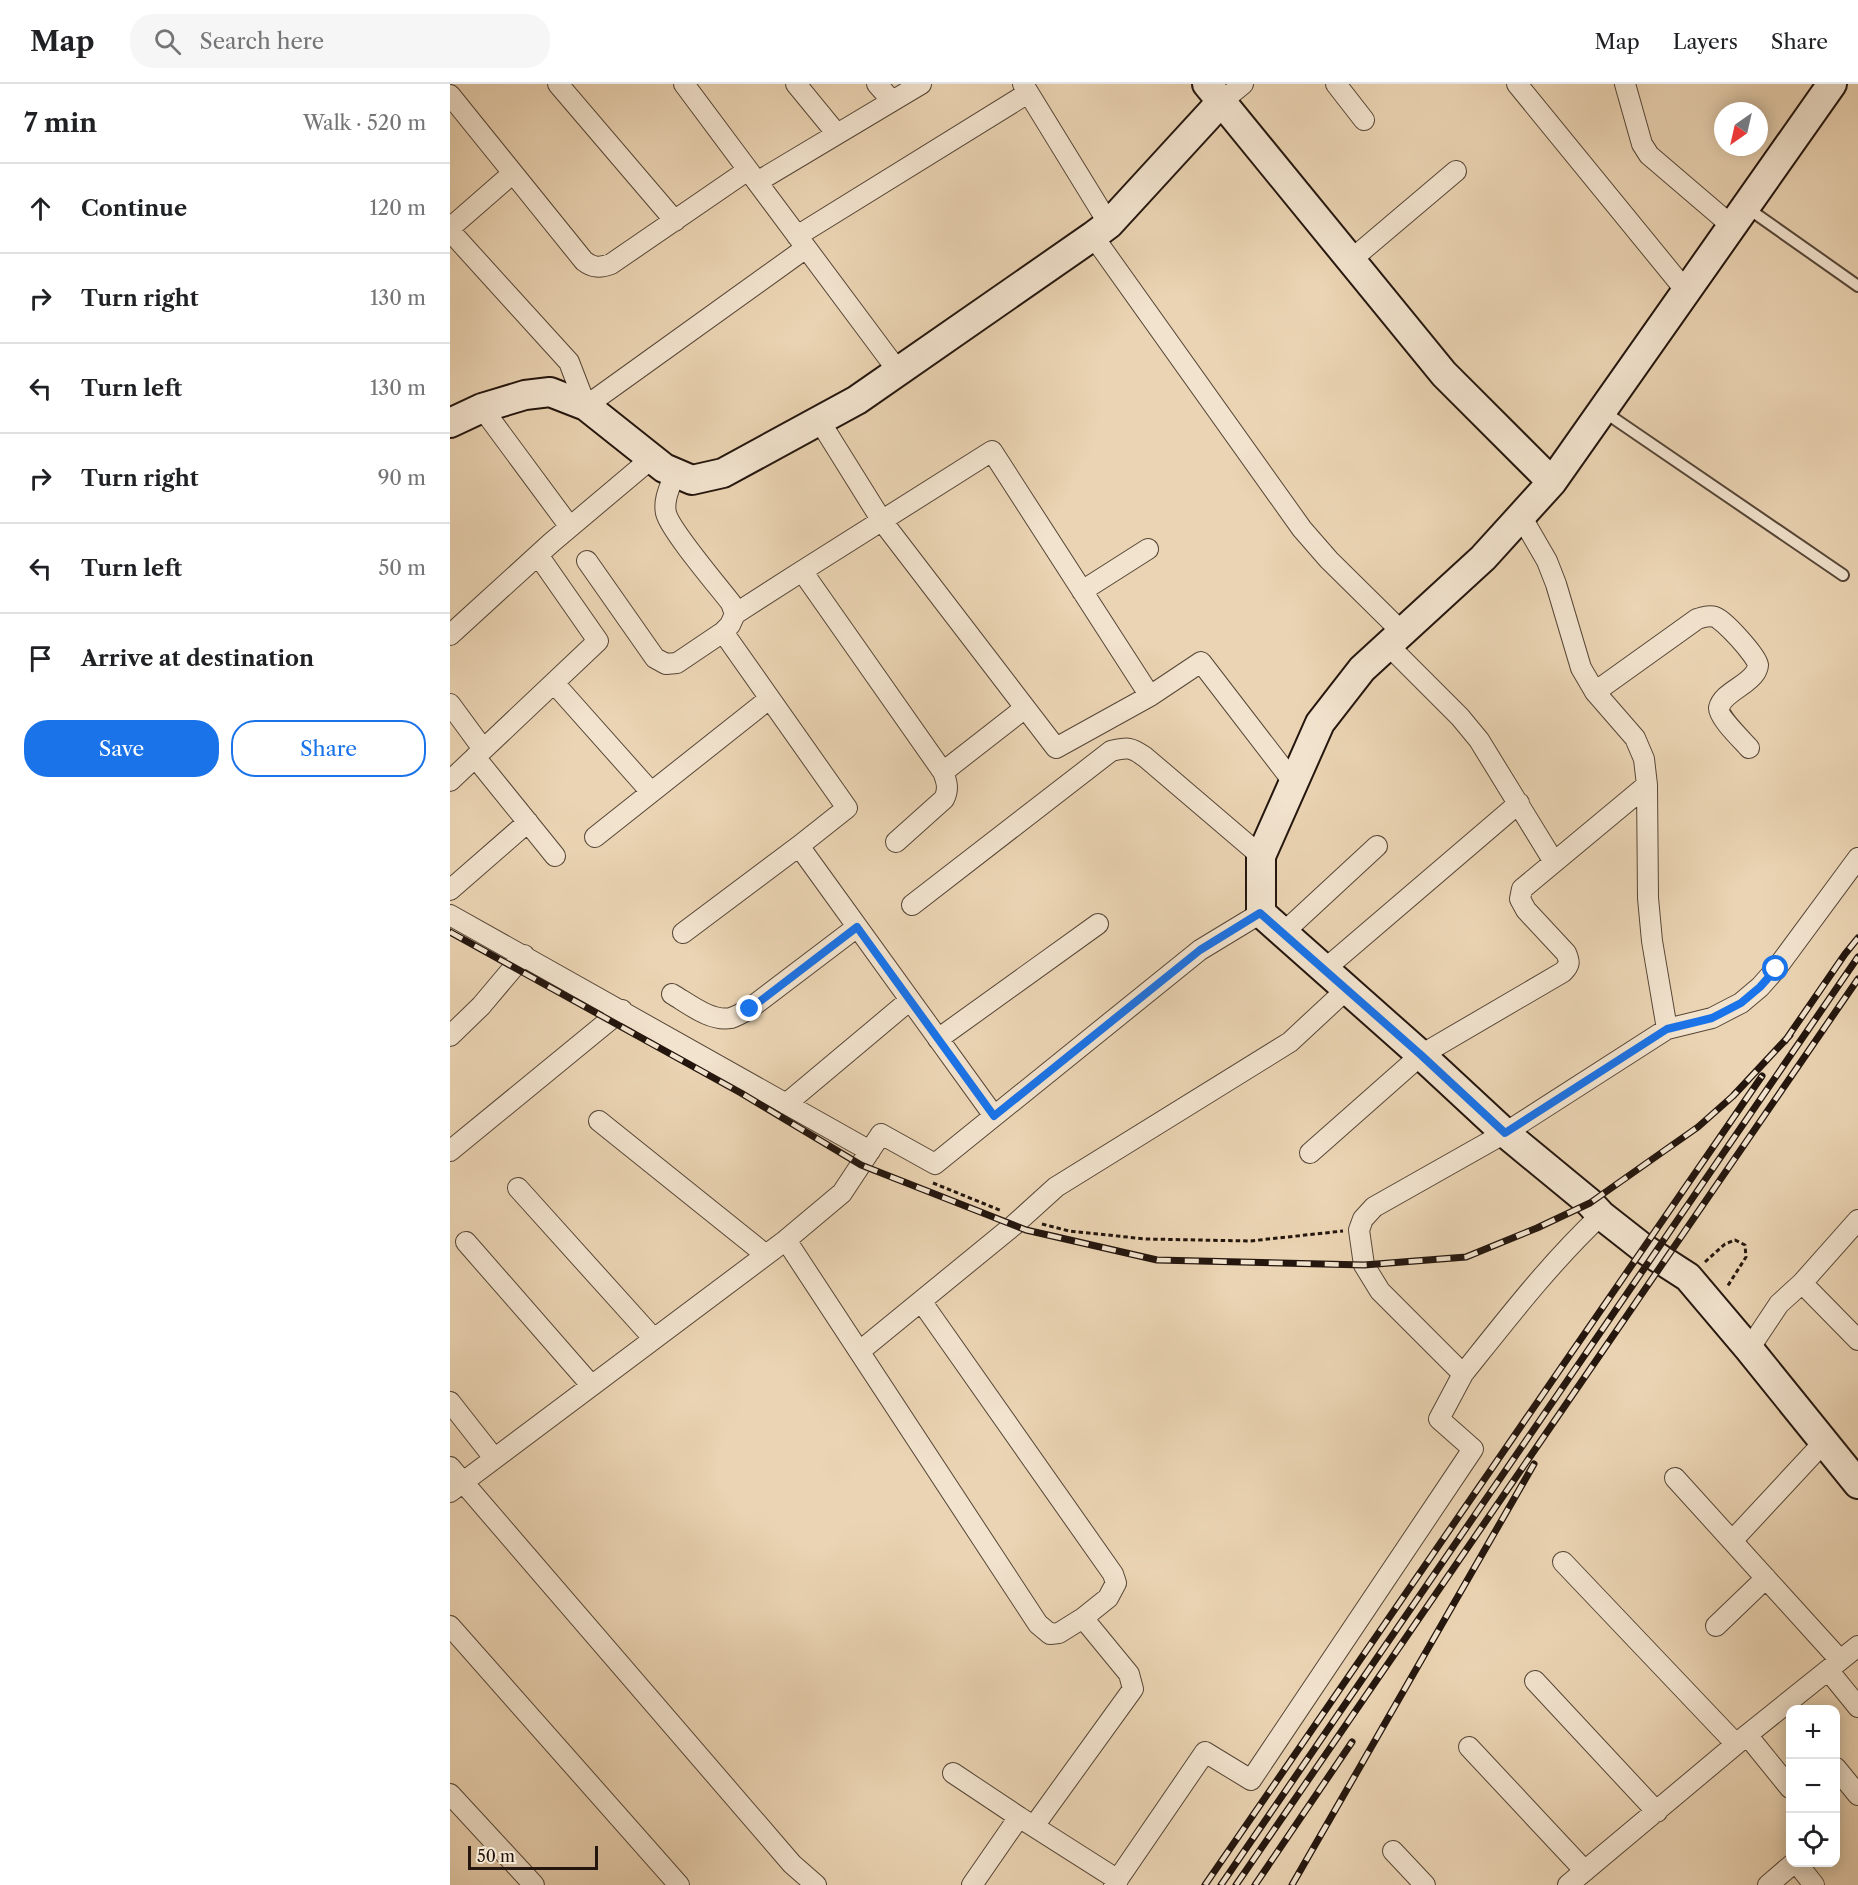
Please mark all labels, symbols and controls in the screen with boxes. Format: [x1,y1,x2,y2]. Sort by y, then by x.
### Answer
search box [130,14,550,68]
text: Map [30,24,94,58]
icon: search [151,25,184,58]
text: Search here [199,28,324,55]
text: Map [1595,29,1640,54]
text: Layers [1673,29,1738,54]
text: Share [1771,29,1828,54]
north arrow [1714,102,1768,156]
text: 7 min [24,107,97,139]
text: Walk · 520 m [303,111,426,135]
icon: ahead [24,192,57,225]
text: Continue [81,195,187,222]
text: 120 m [369,196,426,220]
icon: right [24,282,57,315]
text: Turn right [81,285,199,312]
text: 130 m [370,286,426,310]
icon: left [24,372,57,405]
text: Turn left [81,375,182,402]
text: 130 m [370,376,426,400]
icon: right [24,462,57,495]
text: Turn right [81,465,199,492]
text: 90 m [378,466,426,490]
icon: left [24,552,57,585]
text: Turn left [81,555,182,582]
text: 50 m [379,556,426,580]
icon: arrive [24,642,57,675]
text: Arrive at destination [81,645,314,672]
button: Save [24,720,219,777]
button: Share [231,720,426,777]
route start [1762,955,1788,981]
route end [736,995,762,1021]
map controls [1786,1705,1840,1867]
button: + [1786,1705,1840,1759]
button: − [1786,1759,1840,1813]
button: locate [1786,1813,1840,1867]
scale bar [468,1843,598,1870]
text: 50 m [477,1846,515,1866]

